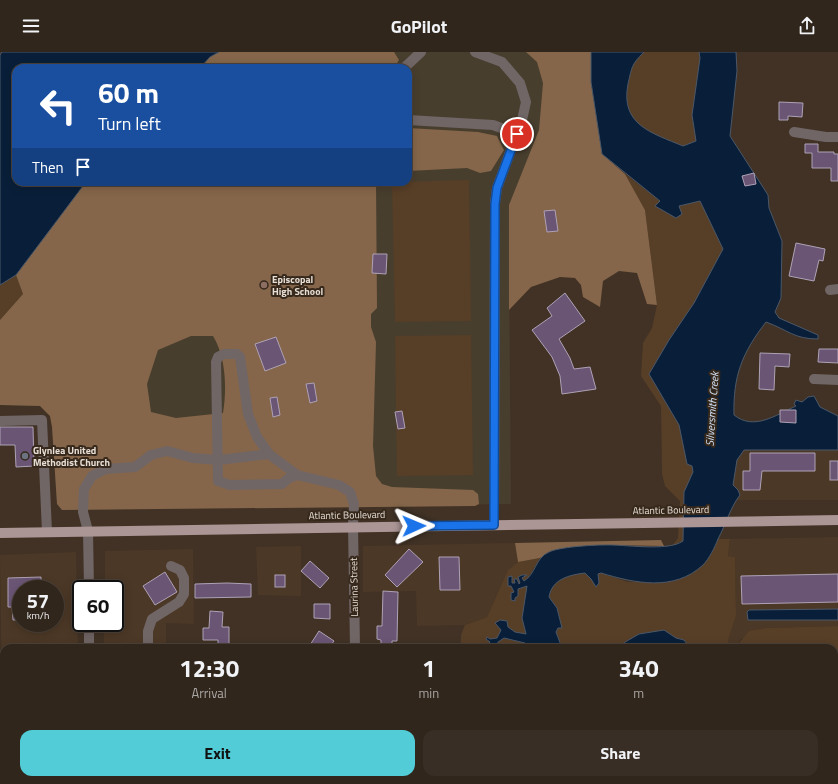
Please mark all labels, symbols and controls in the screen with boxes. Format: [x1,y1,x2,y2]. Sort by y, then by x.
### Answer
text: GoPilot [391,13,447,40]
icon: menu [20,15,42,37]
icon: share [796,15,818,37]
text: 60 m [98,71,159,114]
icon: left [32,80,84,132]
text: Turn left [98,110,161,137]
pin [500,117,534,151]
icon: arrive [506,123,528,145]
text: Then [32,156,64,179]
icon: arrive [72,156,94,178]
place label: Episcopal High School [272,272,323,299]
marker: Episcopal High School [259,280,269,290]
water label: Silversmith Creek [701,370,723,447]
place label: Glynlea United Methodist Church [33,443,110,470]
marker: Glynlea United Methodist Church [20,451,30,461]
street label: Atlantic Boulevard [633,502,709,518]
position arrow [393,505,435,547]
street label: Atlantic Boulevard [309,507,385,523]
street label: Laurina Street [346,557,362,617]
speed limit sign: 60 [72,580,124,632]
text: 57 [27,585,49,616]
text: km/h [27,608,49,623]
text: 12:30 [179,650,239,686]
text: 1 [422,650,436,686]
text: 340 [618,650,659,686]
text: Arrival [192,683,227,703]
text: min [418,683,439,703]
text: m [633,683,644,703]
button: Exit [20,730,415,776]
button: Share [423,730,818,776]

